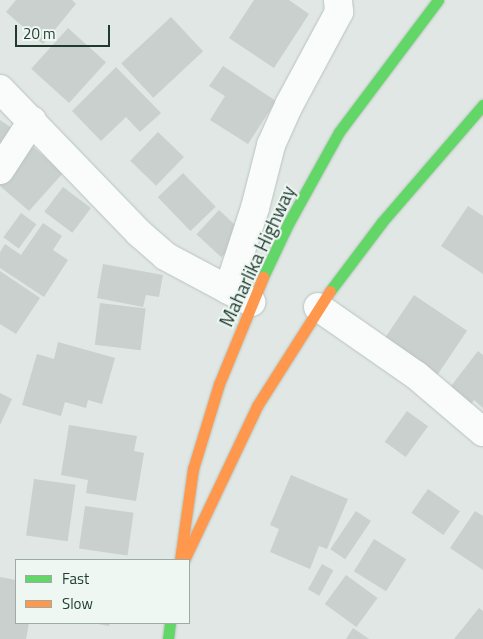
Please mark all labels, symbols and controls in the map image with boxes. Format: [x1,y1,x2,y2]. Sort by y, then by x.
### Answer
scale bar [18,15,112,47]
text: 20 m [23,22,56,45]
street label: Maharlika Highway [214,182,300,330]
legend [15,559,190,624]
text: Fast [62,567,89,590]
text: Slow [62,592,93,615]

